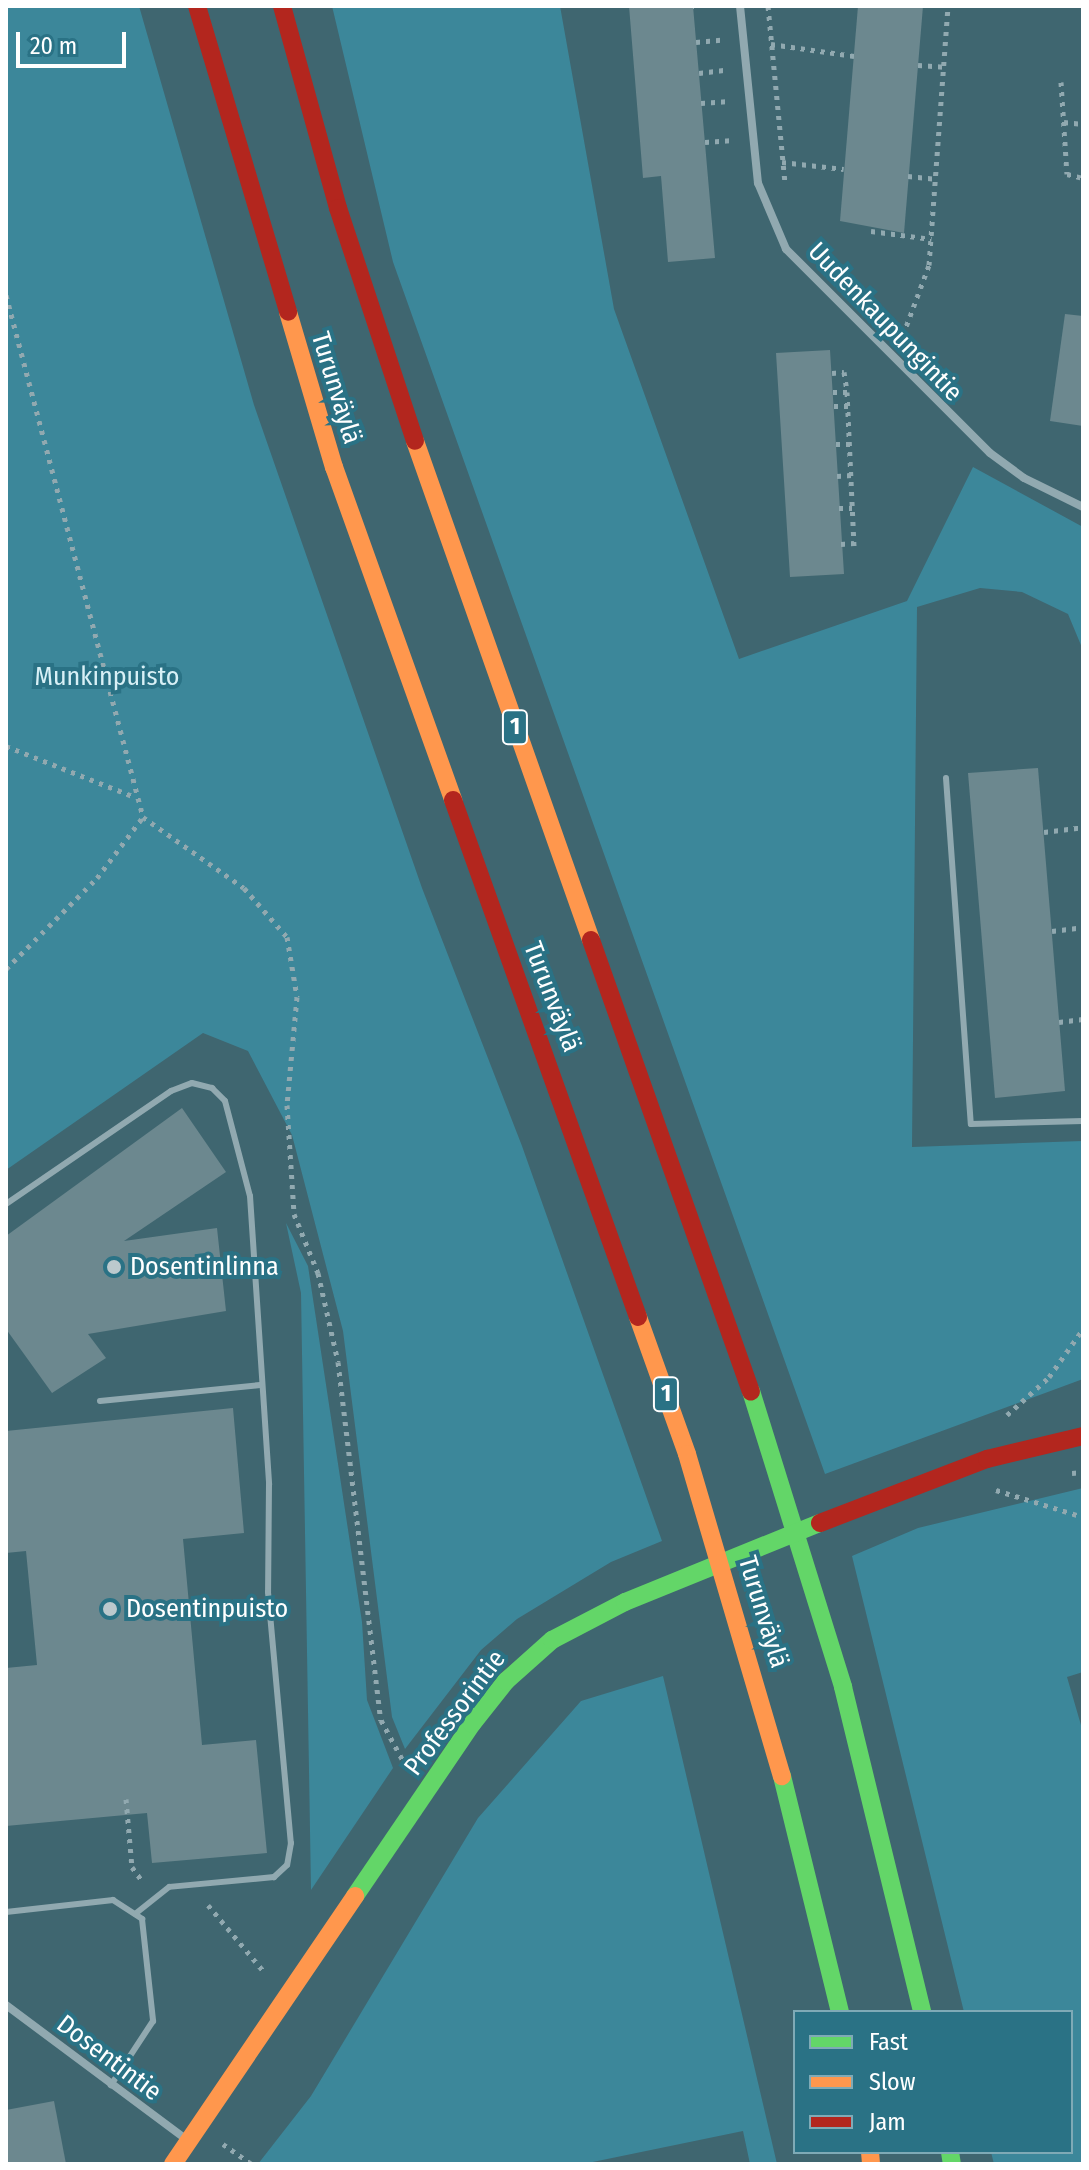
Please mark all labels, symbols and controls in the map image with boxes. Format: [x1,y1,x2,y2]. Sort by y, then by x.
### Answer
scale bar [20,16,130,66]
text: 20 m [30,32,77,60]
street label: Uudenkaupungintie [801,236,969,408]
street label: Turunväylä [304,328,368,448]
park label: Munkinpuisto [34,661,180,693]
road number: 1 [501,707,529,747]
street label: Turunväylä [517,938,587,1056]
place label: Dosentinlinna [130,1251,279,1283]
marker: Dosentinlinna [105,1258,123,1276]
road number: 1 [652,1374,680,1414]
street label: Turunväylä [731,1552,795,1672]
place label: Dosentinpuisto [126,1593,288,1625]
marker: Dosentinpuisto [101,1600,119,1618]
street label: Professorintie [398,1644,512,1782]
street label: Dosentintie [50,2009,168,2107]
legend [793,2010,1073,2154]
text: Fast [869,2028,908,2056]
text: Slow [869,2068,915,2096]
text: Jam [869,2108,906,2136]

